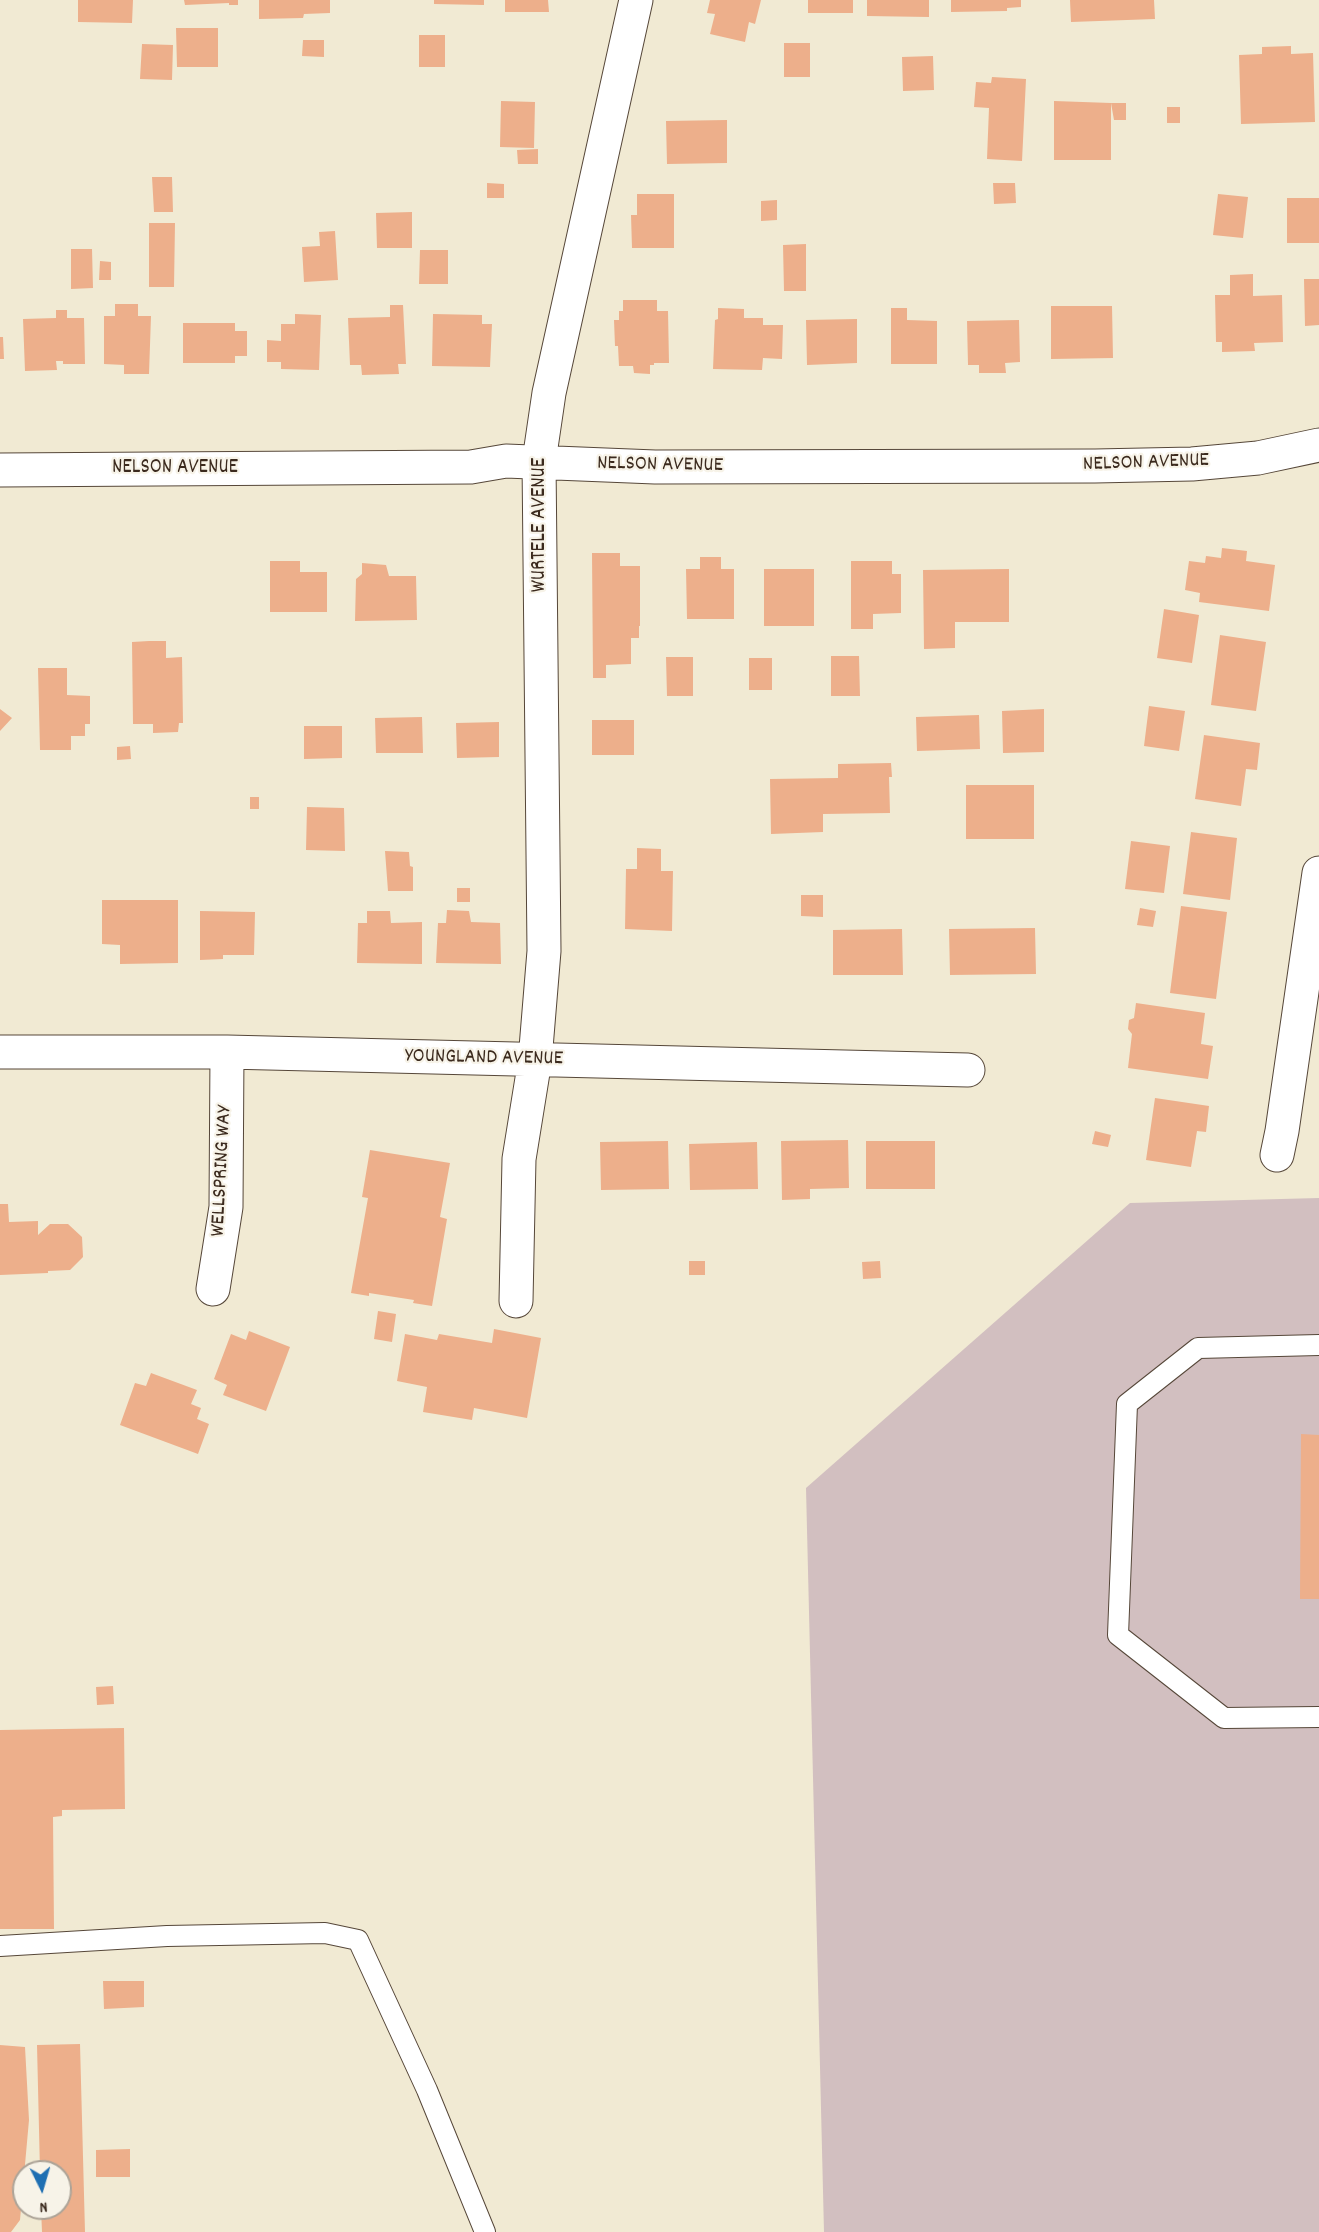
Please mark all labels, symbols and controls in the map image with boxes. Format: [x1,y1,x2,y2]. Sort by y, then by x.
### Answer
street label: NELSON AVENUE [1083,449,1209,479]
street label: NELSON AVENUE [597,452,723,480]
street label: NELSON AVENUE [112,456,238,482]
street label: WURTELE AVENUE [528,458,554,592]
street label: YOUNGLAND AVENUE [405,1045,563,1073]
street label: WELLSPRING WAY [207,1105,239,1237]
north arrow [12,2160,72,2220]
text: N [38,2195,48,2218]

